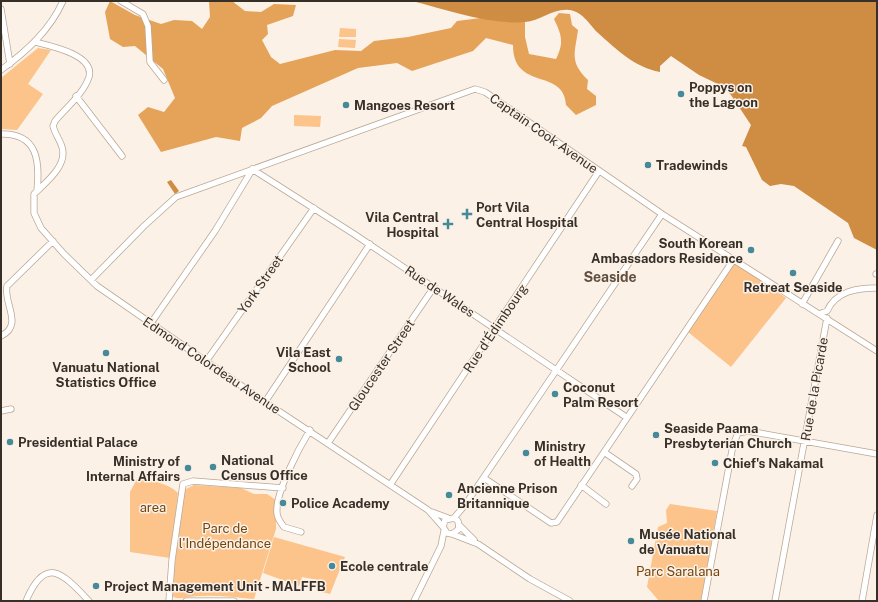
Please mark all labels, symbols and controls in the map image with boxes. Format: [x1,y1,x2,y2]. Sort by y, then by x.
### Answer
place label: Poppys on the Lagoon [689,80,758,110]
marker: Poppys on the Lagoon [676,89,686,99]
street label: Captain Cook Avenue [487,90,601,176]
place label: Mangoes Resort [354,98,455,113]
marker: Mangoes Resort [341,100,351,110]
place label: Tradewinds [656,158,728,173]
marker: Tradewinds [643,160,653,170]
place label: Port Vila Central Hospital [476,200,578,230]
marker: Port Vila Central Hospital [461,208,473,220]
place label: Vila Central Hospital [365,210,439,240]
marker: Vila Central Hospital [442,218,454,230]
place label: South Korean Ambassadors Residence [591,236,743,266]
marker: South Korean Ambassadors Residence [746,245,756,255]
street label: York Street [235,252,286,316]
street label: Rue de Wales [402,263,477,320]
marker: Retreat Seaside [788,268,798,278]
district label: Seaside [583,269,637,285]
place label: Retreat Seaside [743,280,843,295]
street label: Rue d'Édimbourg [459,281,531,375]
street label: Edmond Colordeau Avenue [140,314,283,417]
street label: Gloucester Street [345,317,418,414]
street label: Rue de la Picarde [798,336,831,442]
place label: Vila East School [276,345,331,375]
marker: Vanuatu National Statistics Office [101,348,111,358]
marker: Vila East School [334,354,344,364]
place label: Vanuatu National Statistics Office [52,360,160,390]
place label: Coconut Palm Resort [563,380,639,410]
marker: Coconut Palm Resort [550,389,560,399]
place label: Seaside Paama Presbyterian Church [664,421,792,451]
marker: Seaside Paama Presbyterian Church [651,430,661,440]
place label: Presidential Palace [18,435,138,450]
marker: Presidential Palace [5,437,15,447]
place label: Ministry of Health [534,439,591,469]
marker: Ministry of Health [521,448,531,458]
place label: National Census Office [221,453,308,483]
place label: Ministry of Internal Affairs [86,454,180,484]
place label: Chief's Nakamal [723,456,824,471]
marker: Chief's Nakamal [710,458,720,468]
marker: National Census Office [208,462,218,472]
marker: Ministry of Internal Affairs [183,463,193,473]
place label: Ancienne Prison Britannique [457,481,557,511]
marker: Ancienne Prison Britannique [444,490,454,500]
place label: Police Academy [291,496,390,511]
marker: Police Academy [278,498,288,508]
park label: area [140,500,166,515]
park label: Parc de l'Indépendance [179,521,271,551]
place label: Musée National de Vanuatu [639,527,736,557]
marker: Musée National de Vanuatu [626,536,636,546]
place label: Ecole centrale [340,559,428,574]
marker: Ecole centrale [327,561,337,571]
park label: Parc Saralana [636,564,720,579]
place label: Project Management Unit - MALFFB [104,579,326,594]
marker: Project Management Unit - MALFFB [91,581,101,591]

